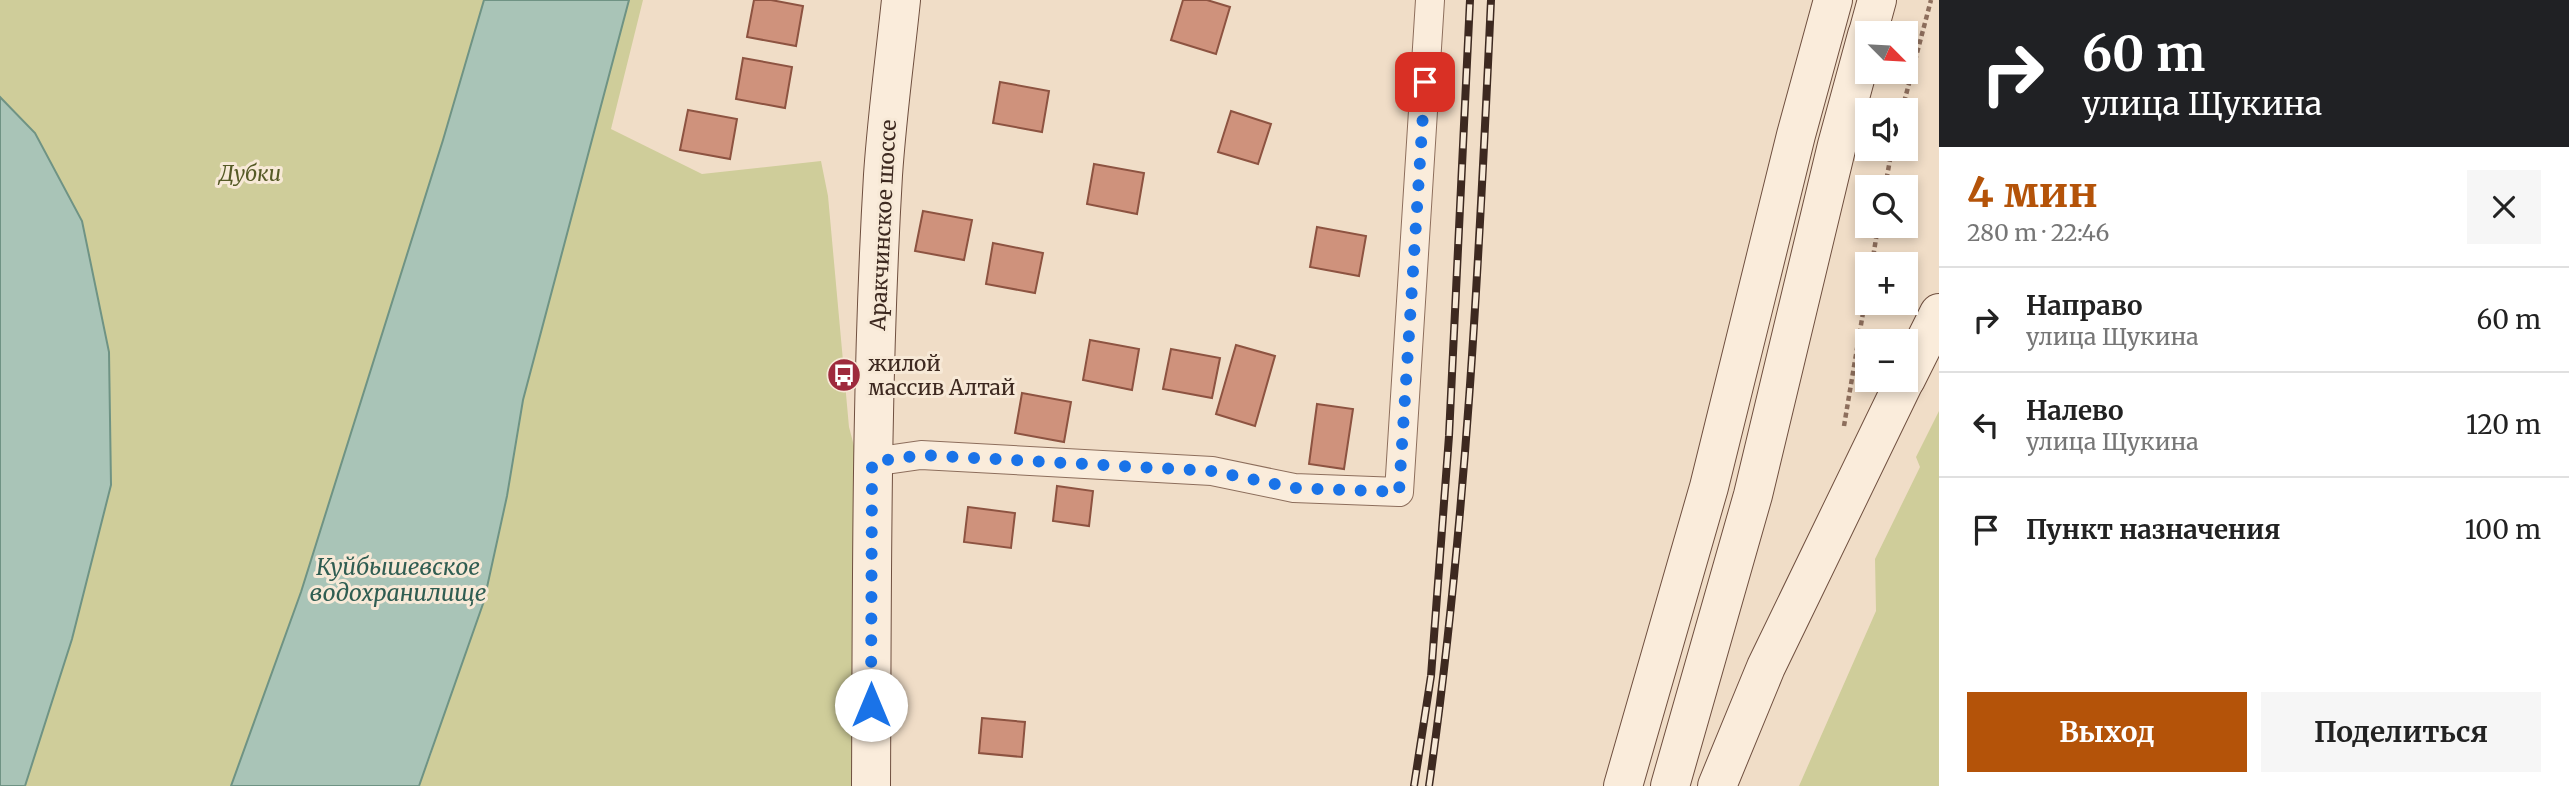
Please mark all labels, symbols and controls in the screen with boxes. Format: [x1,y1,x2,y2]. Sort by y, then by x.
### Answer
north arrow [1855,21,1918,84]
map controls [1855,21,1918,392]
text: 60 m [2082,23,2205,84]
icon: right [1967,28,2058,119]
pin [1395,52,1455,112]
icon: arrive [1406,63,1444,101]
text: улица Щукина [2082,84,2322,124]
button: sound [1855,98,1918,161]
street label: Аракчинское шоссе [864,119,902,332]
park label: Дубки [217,160,281,187]
text: 4 мин [1967,166,2098,218]
button: close [2467,170,2541,244]
button: search [1855,175,1918,238]
text: 280 m · 22:46 [1967,218,2109,247]
button: + [1855,252,1918,315]
text: Направо [2026,289,2143,322]
icon: right [1967,301,2005,339]
text: 60 m [2477,303,2541,336]
text: улица Щукина [2026,322,2199,351]
button: − [1855,329,1918,392]
place label: жилой массив Алтай [868,350,1015,401]
bus stop icon: жилой массив Алтай [825,356,863,394]
text: Налево [2026,394,2124,427]
icon: left [1967,406,2005,444]
text: 120 m [2466,408,2541,441]
text: улица Щукина [2026,427,2199,456]
icon: arrive [1967,511,2005,549]
text: Пункт назначения [2026,513,2280,546]
text: 100 m [2465,513,2541,546]
water label: Куйбышевское водохранилище [310,552,486,607]
position arrow [834,668,908,742]
button: Выход [1967,692,2247,772]
button: Поделиться [2261,692,2541,772]

